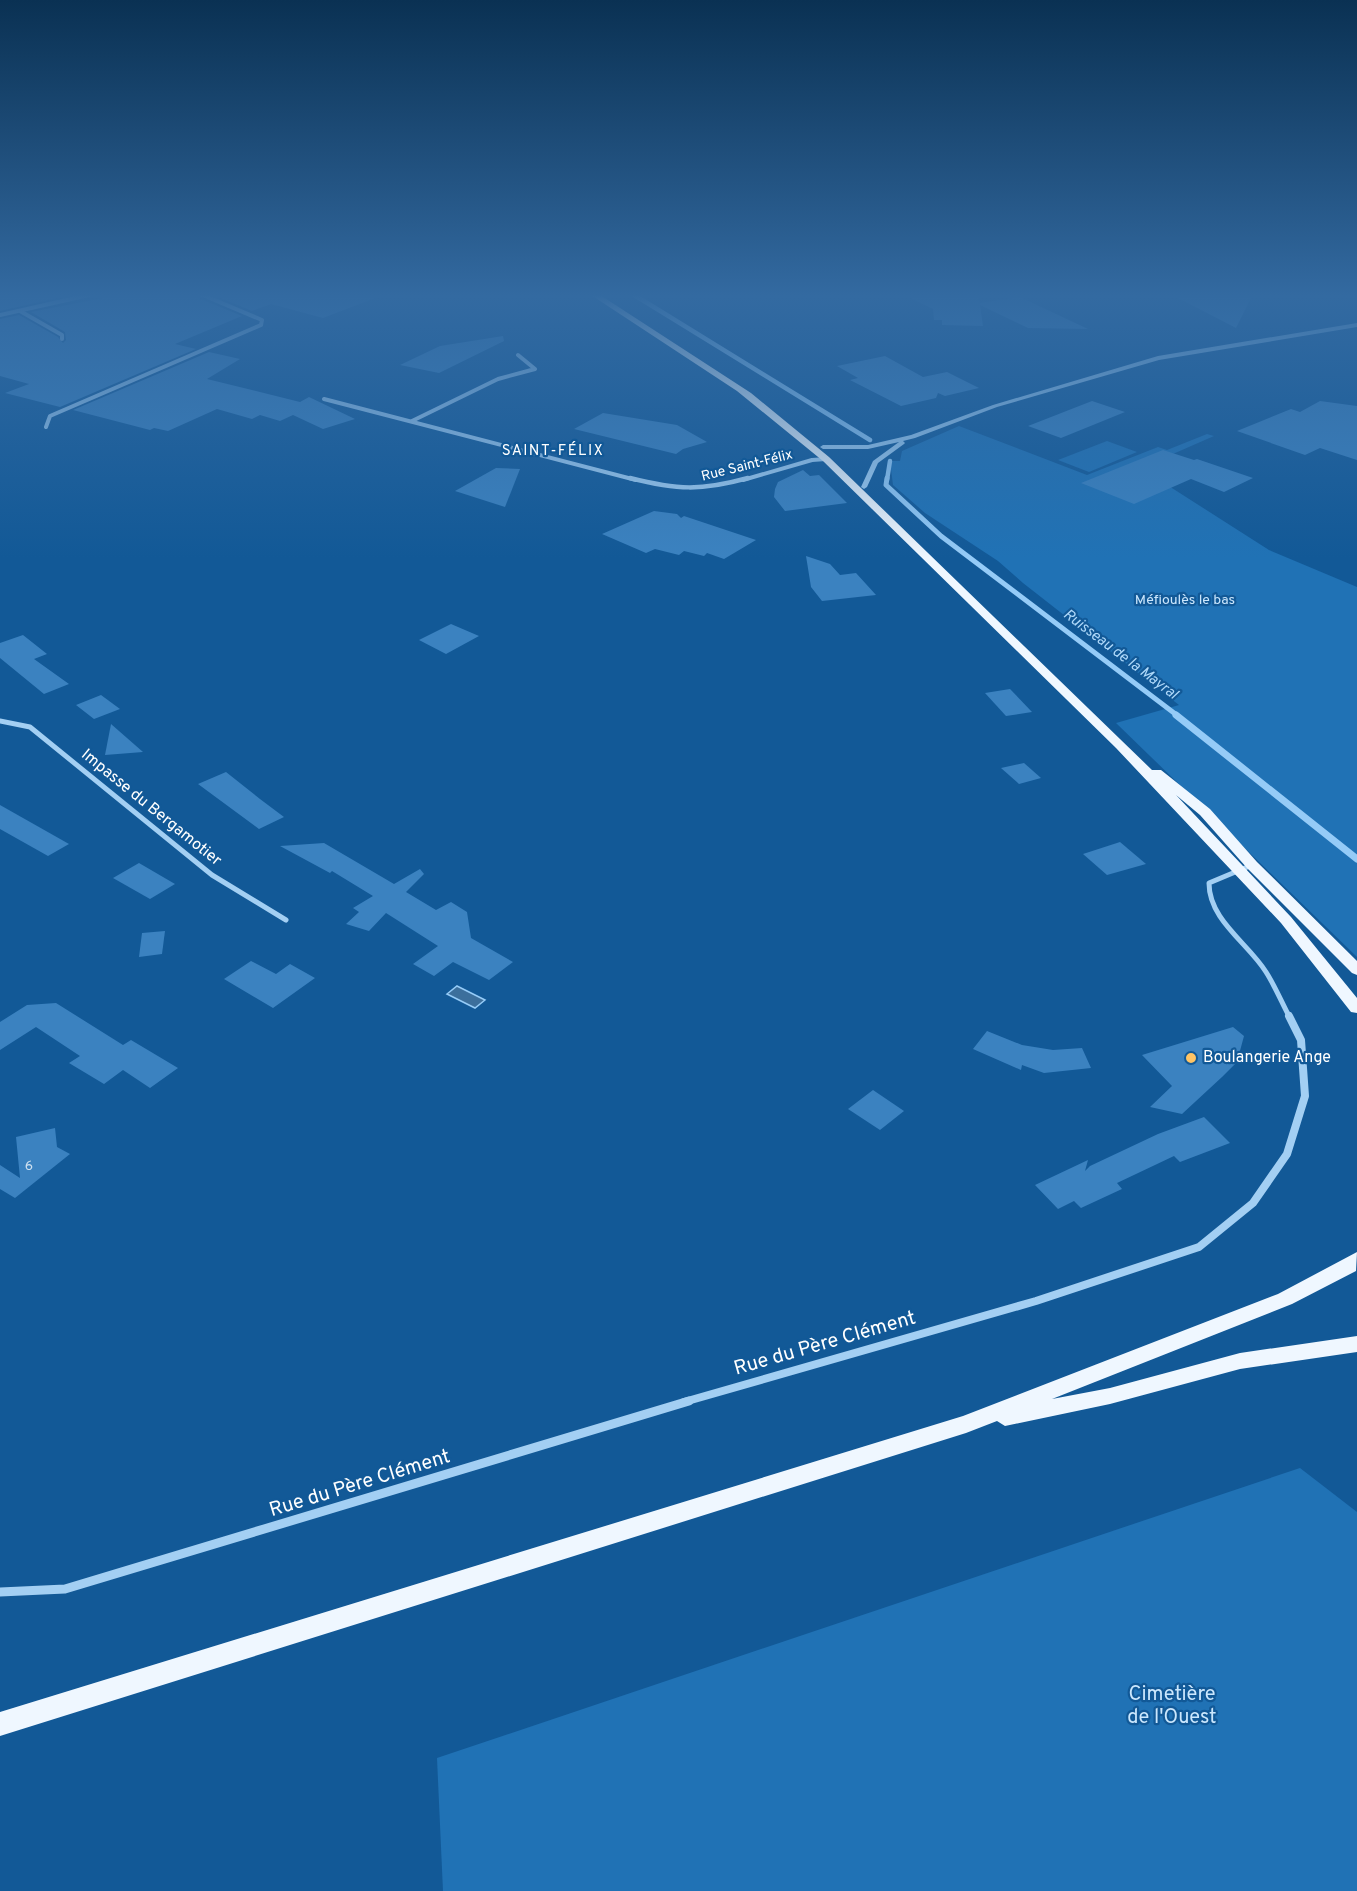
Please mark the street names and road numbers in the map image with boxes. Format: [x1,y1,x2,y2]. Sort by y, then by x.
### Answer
street label: Rue Saint-Félix [700,446,794,486]
street label: Impasse du Bergamotier [77,745,225,871]
street label: Rue du Père Clément [731,1306,919,1382]
street label: Rue du Père Clément [266,1444,454,1524]

